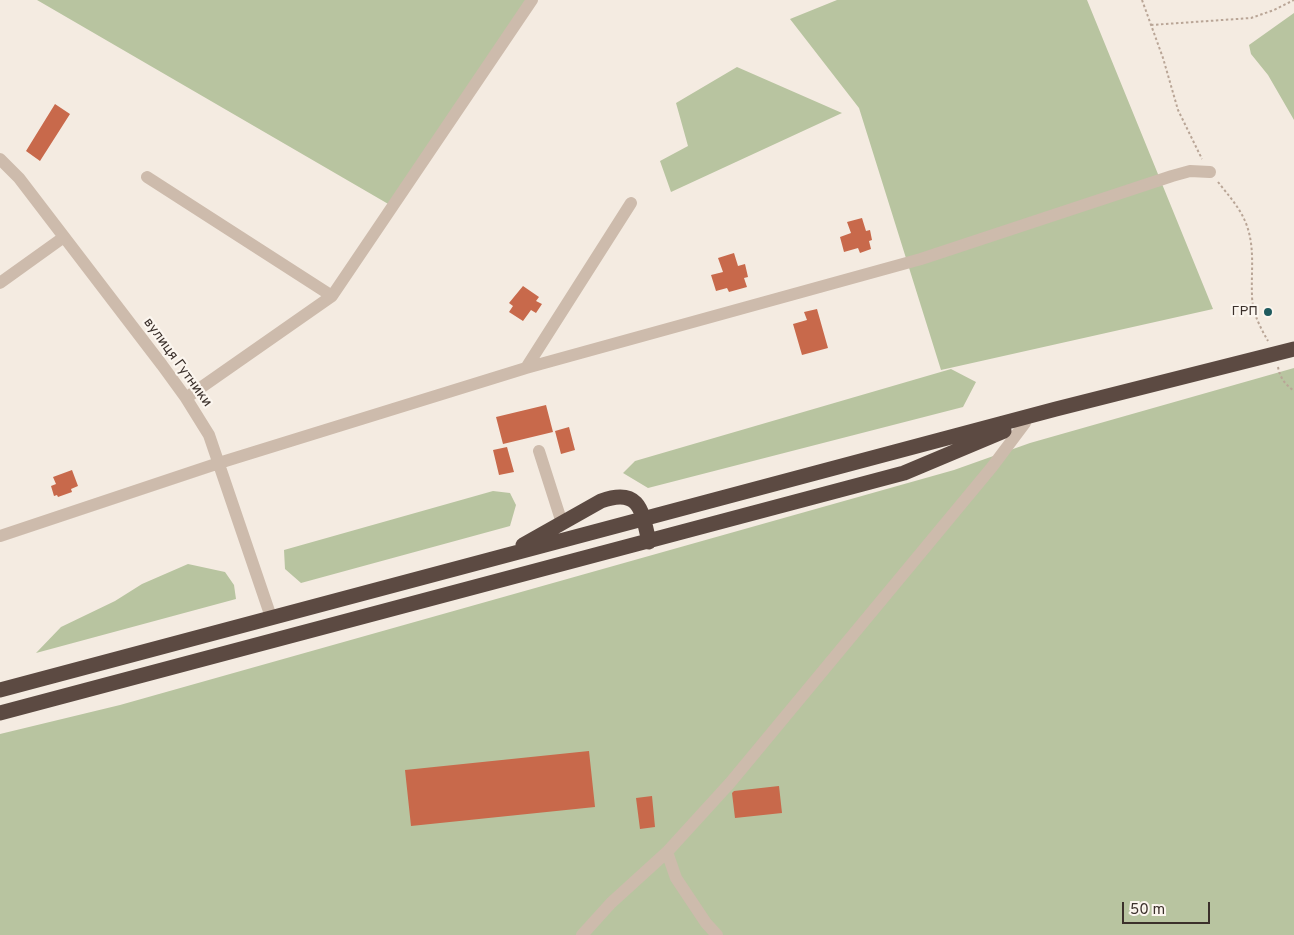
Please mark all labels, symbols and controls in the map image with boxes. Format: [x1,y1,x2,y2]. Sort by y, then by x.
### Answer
place label: ГРП [1232,304,1258,320]
marker: ГРП [1262,306,1274,318]
street label: вулиця Гутники [139,315,215,411]
scale bar [1124,892,1212,924]
text: 50 m [1130,901,1165,920]

